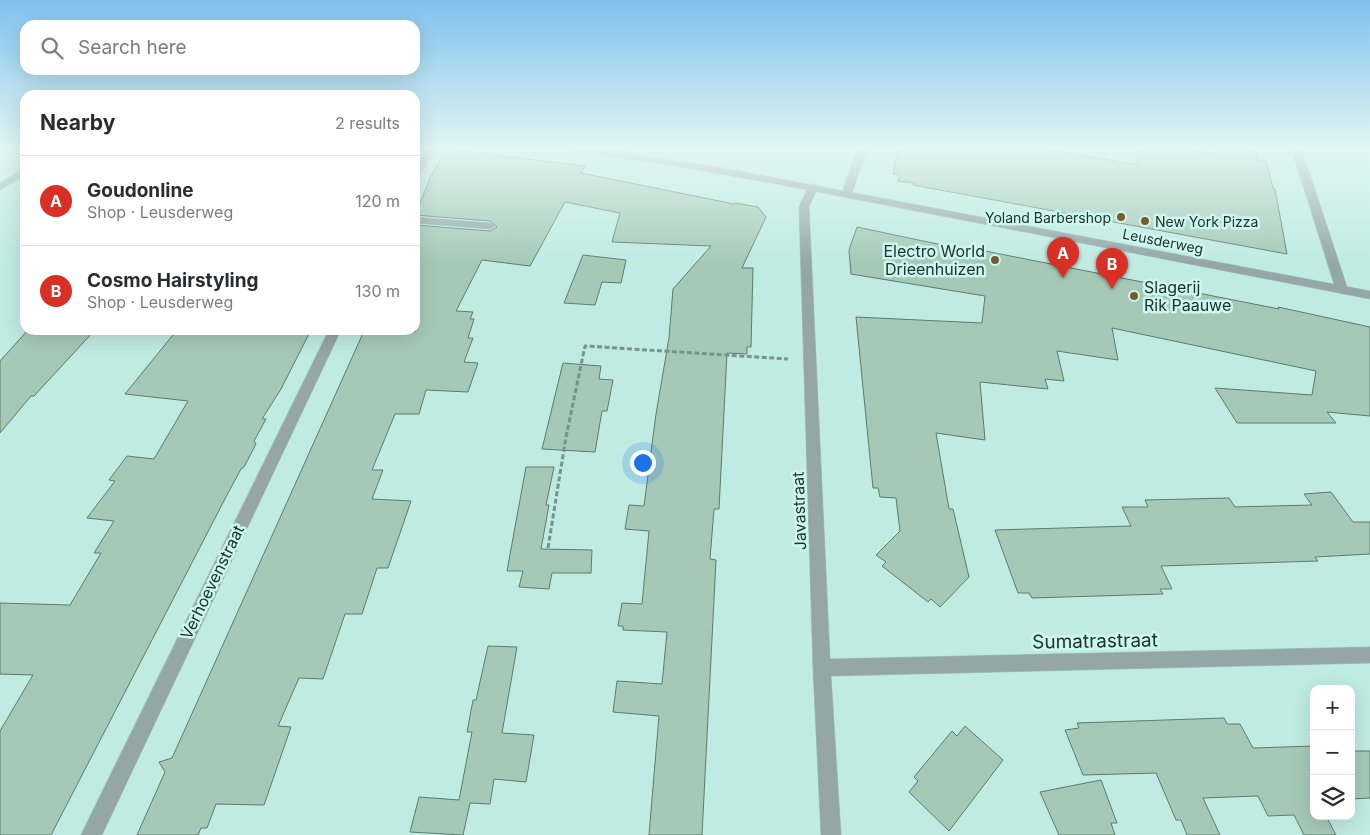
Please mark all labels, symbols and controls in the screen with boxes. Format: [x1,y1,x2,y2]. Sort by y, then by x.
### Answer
search box [20,20,420,75]
icon: search [38,34,66,62]
text: Search here [78,36,187,59]
text: Nearby [40,110,115,135]
text: 2 results [335,113,400,133]
text: Goudonline [87,179,194,202]
text: A [50,191,62,211]
text: 120 m [355,191,400,211]
text: Shop · Leusderweg [87,202,233,222]
place label: Yoland Barbershop [985,209,1111,226]
marker: Yoland Barbershop [1115,211,1127,223]
place label: New York Pizza [1155,213,1258,230]
marker: New York Pizza [1139,215,1151,227]
street label: Leusderweg [1121,225,1205,257]
pin: A [1047,237,1079,278]
place label: Electro World Drieenhuizen [883,241,985,279]
pin: B [1096,248,1128,289]
marker: Electro World Drieenhuizen [989,254,1001,266]
text: Cosmo Hairstyling [87,269,259,292]
place label: Slagerij Rik Paauwe [1144,277,1231,315]
text: B [51,281,61,301]
text: 130 m [355,281,400,301]
marker: Slagerij Rik Paauwe [1128,290,1140,302]
text: Shop · Leusderweg [87,292,233,312]
your location [630,450,656,476]
street label: Javastraat [788,471,810,551]
street label: Verhoevenstraat [176,522,248,642]
street label: Sumatrastraat [1032,628,1158,654]
map controls [1310,685,1355,820]
button: + [1310,685,1355,730]
button: − [1310,730,1355,775]
button: layers [1310,775,1355,820]

